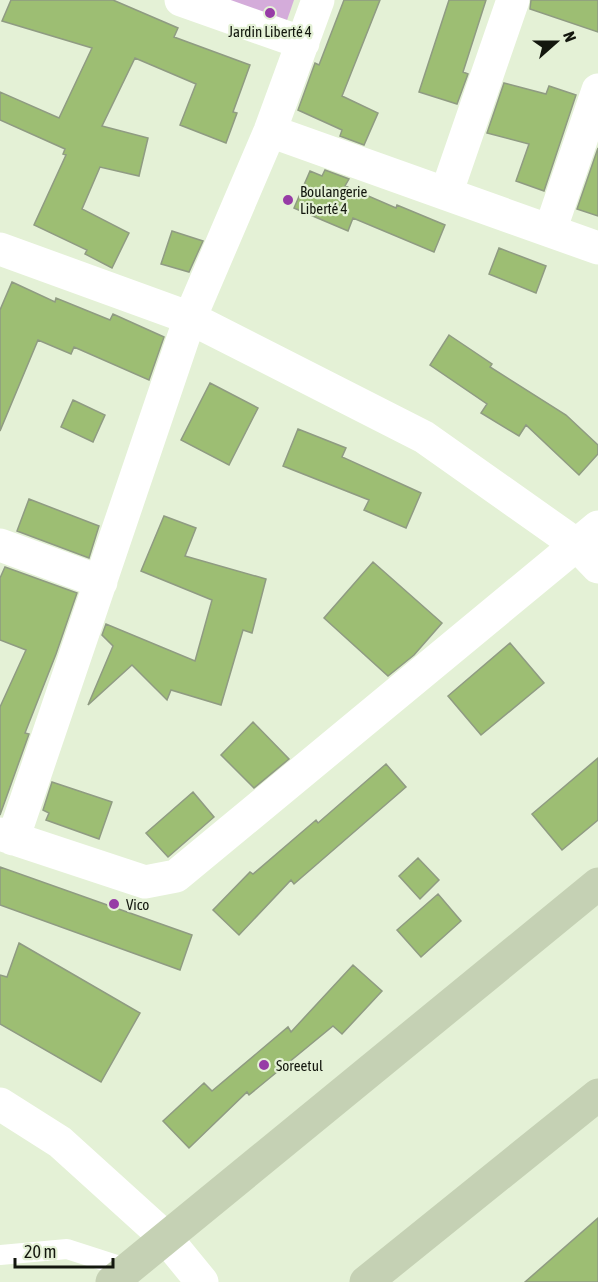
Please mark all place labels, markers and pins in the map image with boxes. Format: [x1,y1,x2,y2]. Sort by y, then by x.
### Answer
marker: Jardin Liberté 4 [263,6,277,20]
place label: Jardin Liberté 4 [228,23,312,40]
place label: Boulangerie Liberté 4 [300,183,367,217]
marker: Boulangerie Liberté 4 [281,193,295,207]
place label: Vico [126,896,149,913]
marker: Vico [107,897,121,911]
place label: Soreetul [276,1057,323,1074]
marker: Soreetul [257,1058,271,1072]

